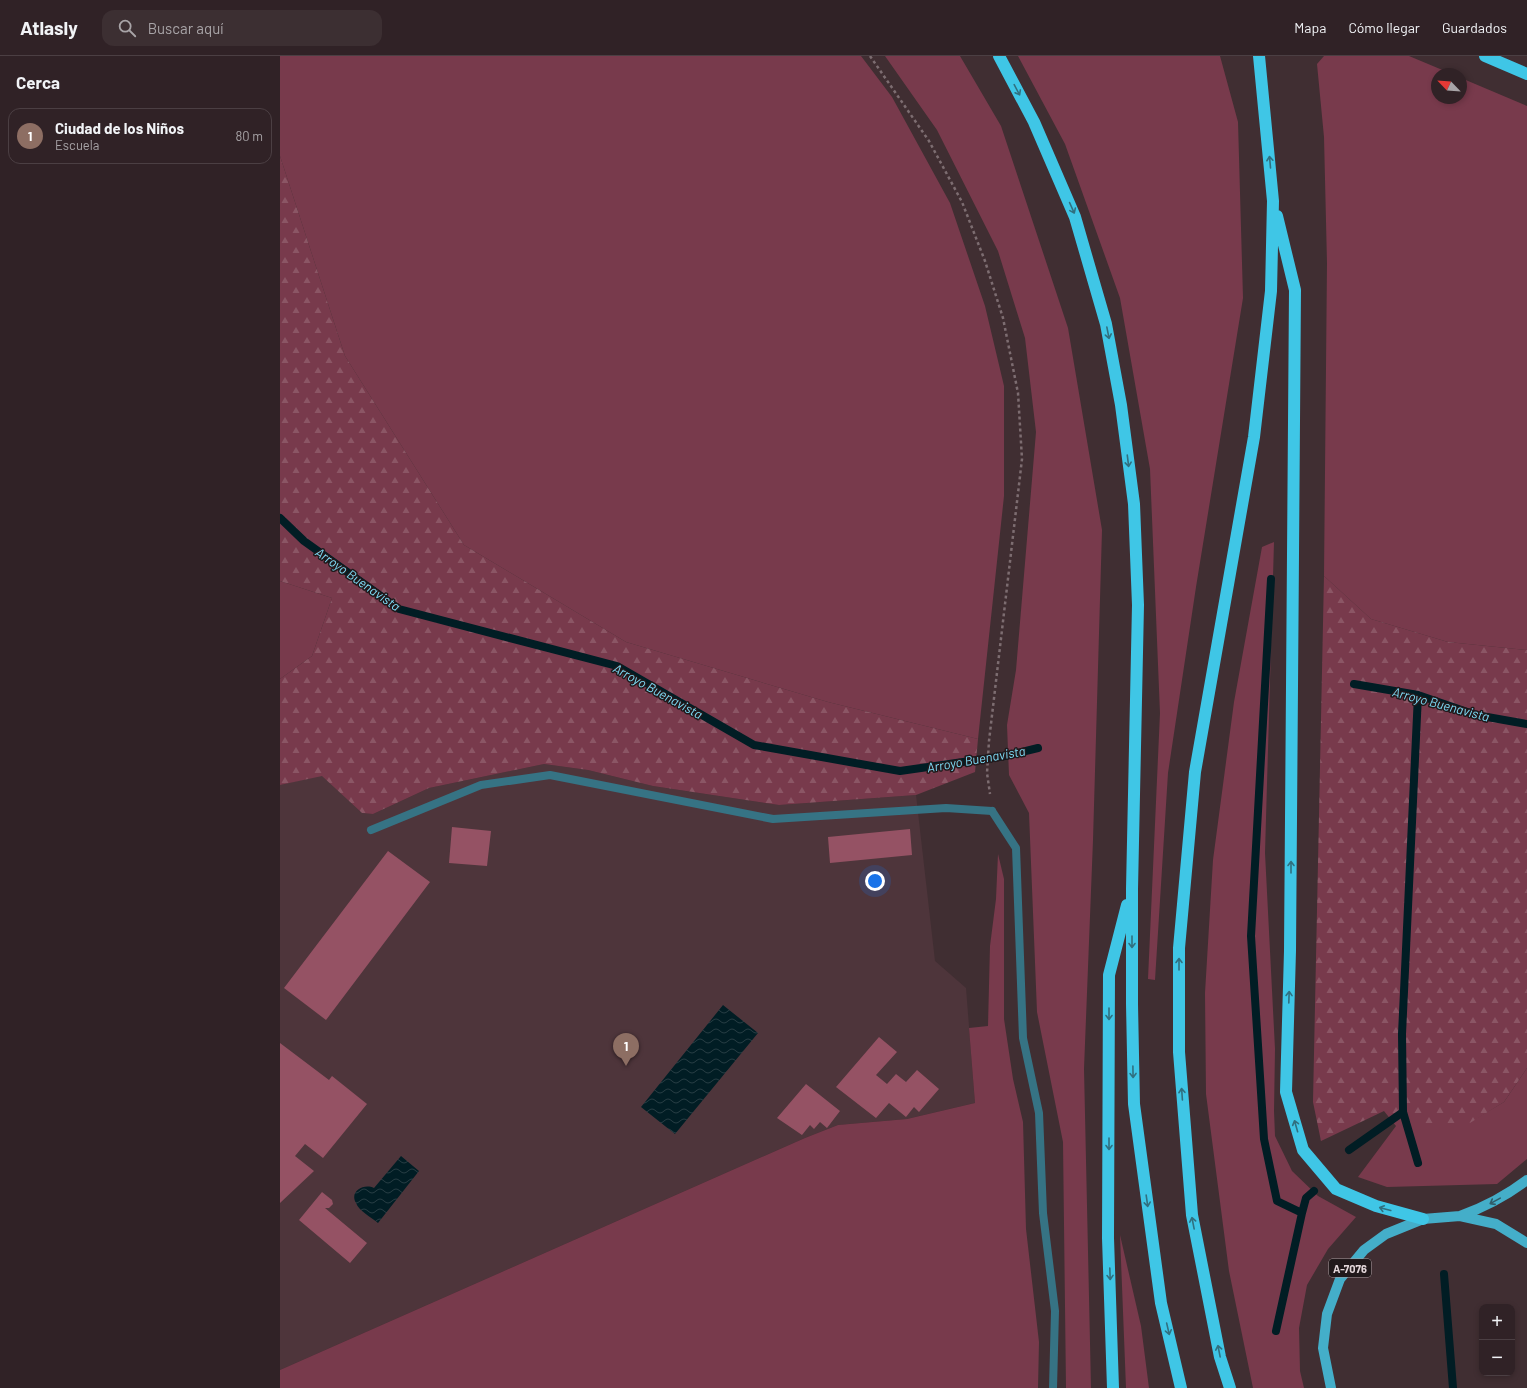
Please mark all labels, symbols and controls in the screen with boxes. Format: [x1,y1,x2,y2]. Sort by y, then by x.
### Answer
search box [102,10,382,46]
text: Atlasly [20,16,78,39]
icon: search [116,17,138,39]
text: Buscar aquí [148,19,223,37]
text: Mapa [1294,19,1326,36]
text: Cómo llegar [1348,19,1420,36]
text: Guardados [1442,19,1507,36]
north arrow [1431,68,1467,104]
text: Cerca [16,72,60,92]
one-way arrow [1014,84,1021,96]
text: Ciudad de los Niños [55,119,184,137]
text: 1 [28,128,32,144]
text: 80 m [236,128,263,144]
text: Escuela [55,137,99,153]
one-way arrow [1266,156,1274,169]
one-way arrow [1068,202,1076,214]
one-way arrow [1104,326,1112,339]
one-way arrow [1124,454,1132,467]
water label: Arroyo Buenavista [312,544,404,614]
water label: Arroyo Buenavista [610,660,706,722]
water label: Arroyo Buenavista [1391,683,1491,725]
water label: Arroyo Buenavista [925,742,1027,776]
one-way arrow [1287,861,1295,874]
your location [865,871,885,891]
one-way arrow [1128,935,1136,948]
one-way arrow [1175,958,1183,971]
one-way arrow [1285,991,1292,1004]
one-way arrow [1105,1007,1113,1020]
pin: 1 [613,1033,639,1066]
one-way arrow [1130,1065,1137,1078]
one-way arrow [1179,1088,1186,1101]
one-way arrow [1292,1119,1299,1132]
one-way arrow [1105,1137,1113,1150]
one-way arrow [1143,1194,1151,1207]
one-way arrow [1489,1197,1501,1205]
one-way arrow [1379,1204,1392,1212]
one-way arrow [1189,1217,1197,1230]
road number: A-7076 [1329,1259,1371,1277]
one-way arrow [1106,1267,1113,1280]
map controls [1479,1304,1515,1376]
button: + [1479,1304,1515,1340]
one-way arrow [1164,1322,1172,1335]
button: − [1479,1340,1515,1376]
one-way arrow [1214,1345,1222,1358]

